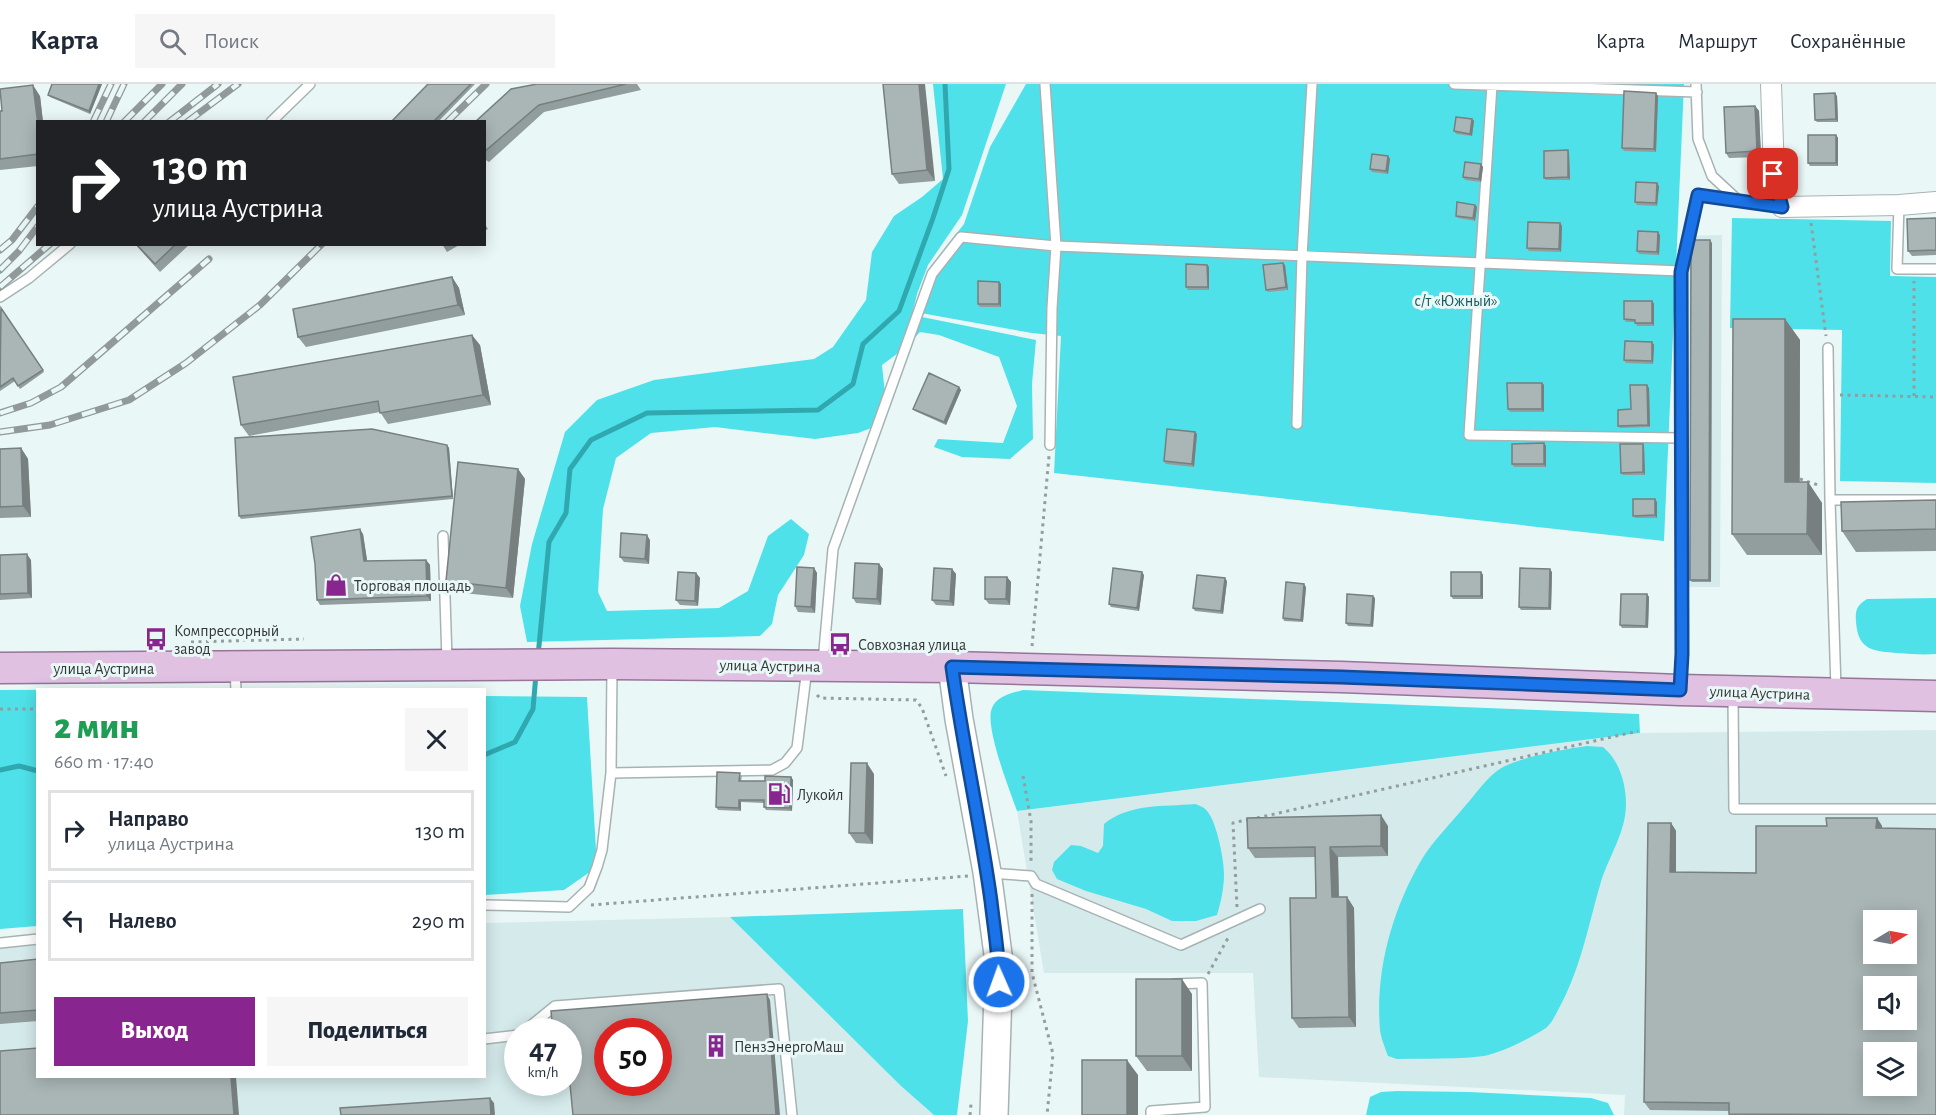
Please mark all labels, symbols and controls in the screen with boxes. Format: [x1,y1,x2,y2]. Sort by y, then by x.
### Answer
search box [135,14,555,68]
icon: search [156,25,189,58]
text: Карта [30,27,99,55]
text: Поиск [204,30,259,52]
text: Карта [1596,31,1645,52]
text: Маршрут [1678,31,1757,52]
text: Сохранённые [1790,31,1906,52]
icon: right [54,144,132,222]
text: 130 m [153,146,248,188]
pin [1747,148,1798,199]
icon: arrive [1756,157,1789,190]
text: улица Аустрина [153,195,323,222]
park label: с/т «Южный» [1414,293,1498,309]
shop icon: Торговая площадь [323,572,349,598]
place label: Торговая площадь [354,578,471,594]
place label: Компрессорный завод [174,623,279,657]
bus stop icon: Компрессорный завод [143,626,169,652]
bus stop icon: Совхозная улица [827,631,853,657]
place label: Совхозная улица [858,637,966,654]
street label: улица Аустрина [718,657,821,676]
street label: улица Аустрина [53,661,154,678]
street label: улица Аустрина [1708,683,1811,704]
button: close [405,708,468,771]
text: 2 мин [54,709,140,745]
text: 660 m · 17:40 [54,752,154,772]
fuel station icon: Лукойл [766,781,792,807]
place label: Лукойл [797,787,843,804]
text: Направо [108,808,189,830]
icon: right [57,814,90,847]
text: 130 m [416,820,465,842]
text: улица Аустрина [108,834,234,854]
icon: left [57,904,90,937]
text: Налево [108,910,177,932]
text: 290 m [412,910,465,932]
north arrow [1863,910,1917,964]
map controls [1863,910,1917,1096]
position arrow [967,950,1031,1014]
button: sound [1863,976,1917,1030]
button: Выход [54,997,255,1066]
button: Поделиться [267,997,468,1066]
speed limit sign: 50 [594,1018,672,1096]
building icon: ПензЭнергоМаш [703,1033,729,1059]
text: 47 [529,1035,557,1065]
place label: ПензЭнергоМаш [734,1039,844,1055]
button: layers [1863,1042,1917,1096]
text: km/h [528,1065,558,1080]

